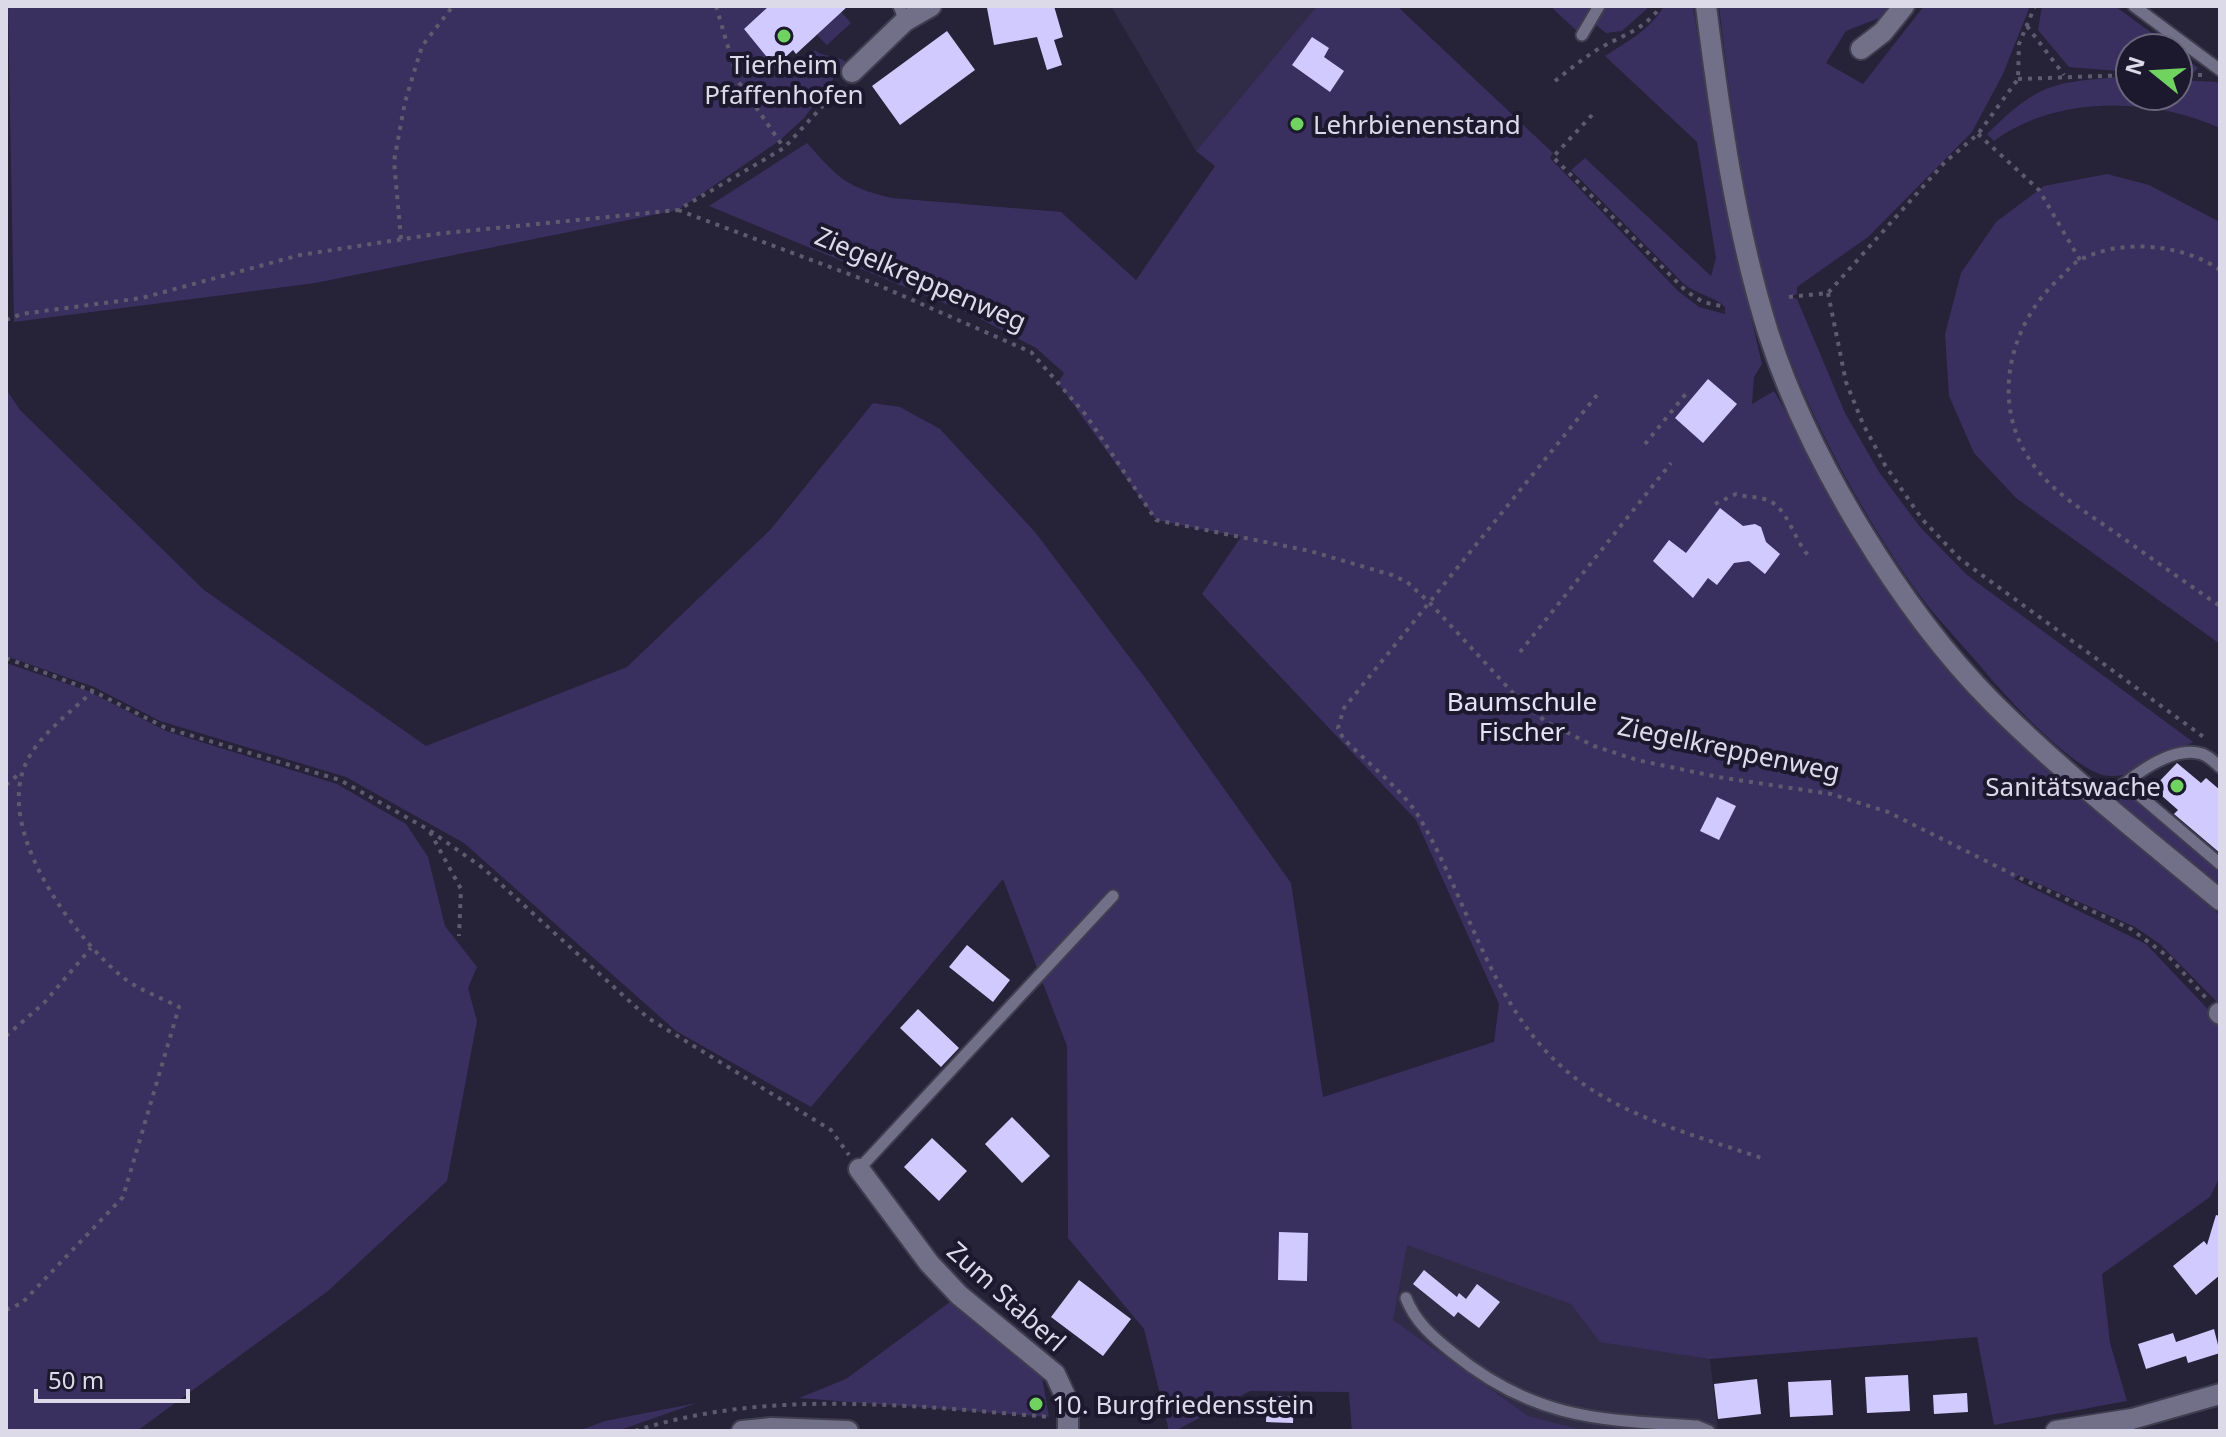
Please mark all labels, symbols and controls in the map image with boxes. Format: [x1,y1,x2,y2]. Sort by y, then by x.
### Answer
marker: Tierheim Pfaffenhofen [775,27,793,45]
north arrow [2114,32,2194,112]
place label: Tierheim Pfaffenhofen [704,46,864,112]
text: N [2117,52,2151,79]
place label: Lehrbienenstand [1313,106,1521,142]
marker: Lehrbienenstand [1288,115,1306,133]
street label: Ziegelkreppenweg [810,217,1032,339]
park label: Baumschule Fischer [1447,683,1597,749]
street label: Ziegelkreppenweg [1615,707,1843,789]
place label: Sanitätswache [1985,768,2161,804]
marker: Sanitätswache [2168,777,2186,795]
street label: Zum Staberl [940,1233,1074,1359]
scale bar [36,1353,188,1403]
text: 50 m [48,1363,104,1396]
place label: 10. Burgfriedensstein [1052,1386,1314,1422]
marker: 10. Burgfriedensstein [1027,1395,1045,1413]

